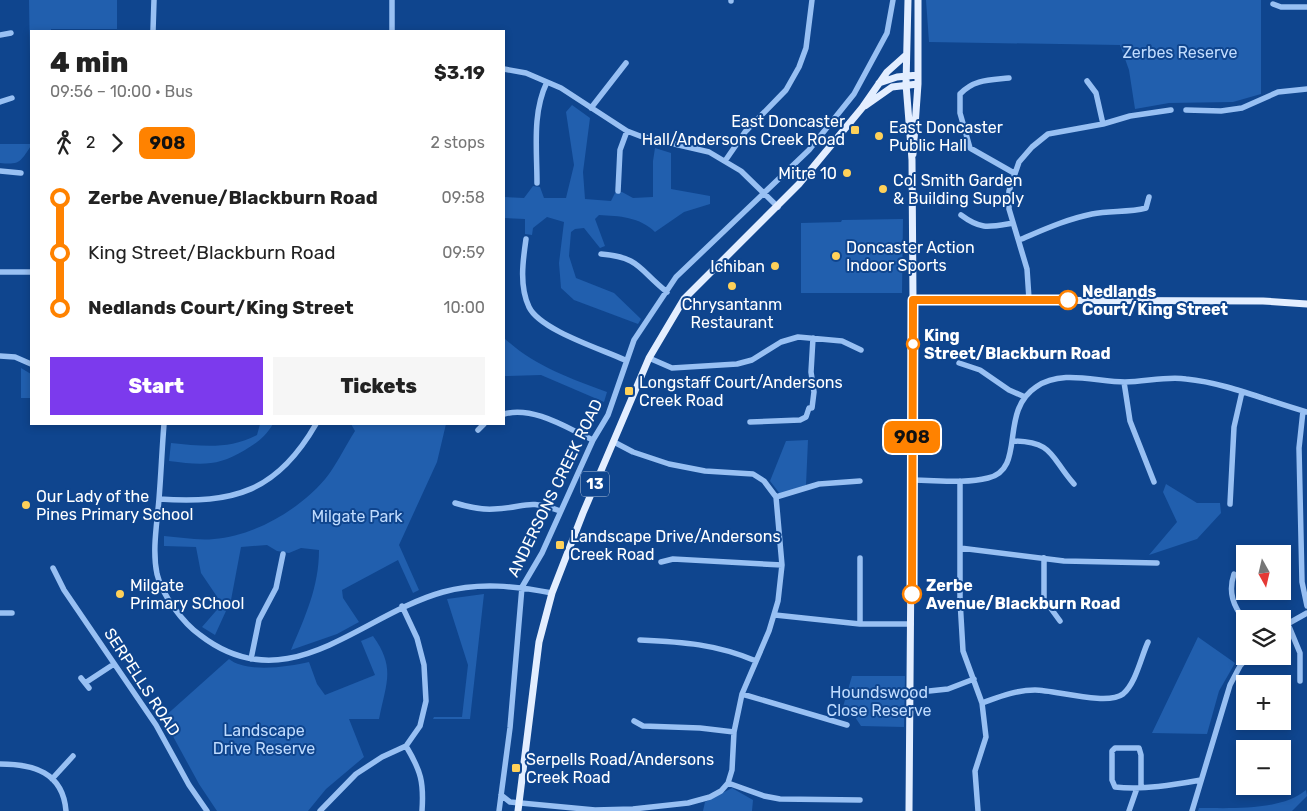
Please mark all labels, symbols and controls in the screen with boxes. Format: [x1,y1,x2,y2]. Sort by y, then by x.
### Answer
park label: Zerbes Reserve [1122,43,1238,62]
text: 4 min [50,46,128,79]
text: $3.19 [434,61,485,84]
text: 09:56 – 10:00 · Bus [50,82,193,101]
place label: East Doncaster Hall/Andersons Creek Road [642,112,845,149]
place label: East Doncaster Public Hall [889,118,1003,155]
marker: East Doncaster Hall/Andersons Creek Road [849,124,861,136]
icon: walk [50,129,78,157]
icon: forward [103,129,131,157]
marker: East Doncaster Public Hall [873,130,885,142]
text: 908 [149,132,185,154]
text: 2 [86,133,95,152]
text: 2 stops [430,133,485,152]
place label: Mitre 10 [778,164,837,183]
marker: Mitre 10 [841,167,853,179]
place label: Col Smith Garden & Building Supply [893,171,1024,208]
marker: Col Smith Garden & Building Supply [877,183,889,195]
text: Zerbe Avenue/Blackburn Road [88,186,378,209]
text: 09:58 [442,188,485,207]
place label: Doncaster Action Indoor Sports [846,238,975,275]
text: King Street/Blackburn Road [88,241,336,264]
text: 09:59 [442,243,485,262]
marker: Doncaster Action Indoor Sports [830,250,842,262]
place label: Ichiban [710,257,765,276]
marker: Ichiban [769,260,781,272]
marker: Chrysantanm Restaurant [726,280,738,292]
place label: Nedlands Court/King Street [1082,282,1229,319]
marker: Nedlands Court/King Street [1058,290,1078,310]
place label: Chrysantanm Restaurant [682,295,782,332]
text: Nedlands Court/King Street [88,296,354,319]
text: 10:00 [444,298,485,317]
place label: King Street/Blackburn Road [924,326,1111,363]
marker: King Street/Blackburn Road [906,337,920,351]
button: Start [50,357,263,415]
button: Tickets [273,357,485,415]
place label: Longstaff Court/Andersons Creek Road [639,373,843,410]
marker: Longstaff Court/Andersons Creek Road [623,385,635,397]
street label: ANDERSONS CREEK ROAD [504,396,606,580]
line badge: 908 [883,421,941,453]
text: 908 [894,426,930,448]
road number: 13 [581,472,609,496]
place label: Our Lady of the Pines Primary School [36,487,193,524]
marker: Our Lady of the Pines Primary School [20,499,32,511]
park label: Milgate Park [311,507,403,526]
place label: Landscape Drive/Andersons Creek Road [570,527,781,564]
marker: Landscape Drive/Andersons Creek Road [554,539,566,551]
north arrow [1236,545,1291,600]
map controls [1236,545,1291,795]
place label: Milgate Primary SChool [130,576,244,613]
place label: Zerbe Avenue/Blackburn Road [926,576,1120,613]
marker: Zerbe Avenue/Blackburn Road [902,584,922,604]
marker: Milgate Primary SChool [114,588,126,600]
button: layers [1236,610,1291,665]
street label: SERPELLS ROAD [100,624,184,740]
button: + [1236,675,1291,730]
park label: Houndswood Close Reserve [827,683,931,720]
park label: Landscape Drive Reserve [213,721,315,758]
button: − [1236,740,1291,795]
place label: Serpells Road/Andersons Creek Road [526,750,714,787]
marker: Serpells Road/Andersons Creek Road [510,762,522,774]

